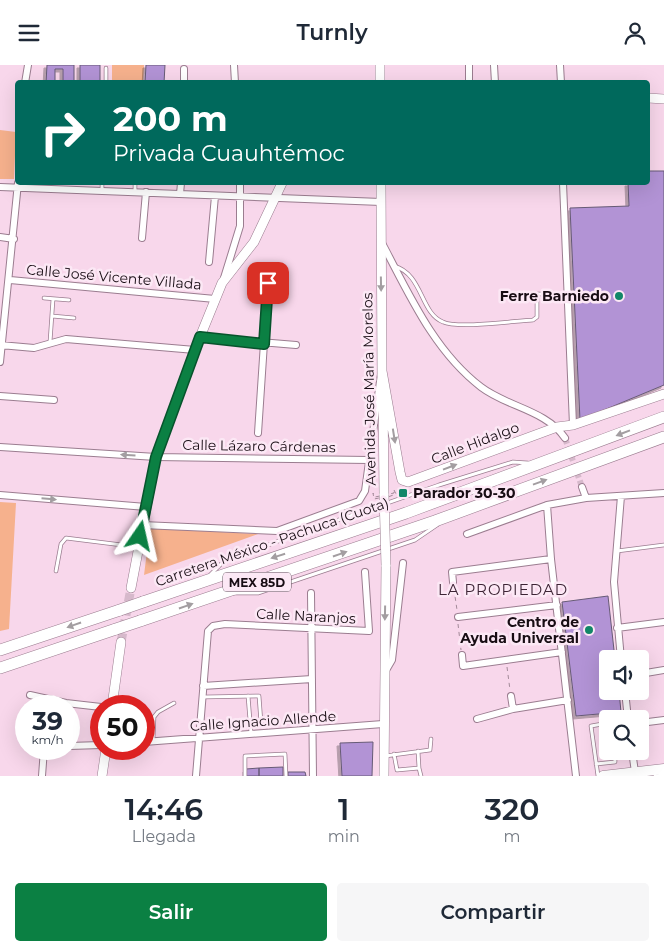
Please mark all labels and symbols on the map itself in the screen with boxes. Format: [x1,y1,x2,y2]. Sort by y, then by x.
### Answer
street label: Calle José Vicente Villada [26,260,202,294]
pin [247,262,289,304]
one-way arrow [377,276,385,292]
place label: Ferre Barniedo [500,287,609,305]
marker: Ferre Barniedo [613,290,625,302]
street label: Avenida José María Morelos [358,292,380,486]
street label: Calle Hidalgo [428,418,522,468]
one-way arrow [390,428,398,444]
one-way arrow [615,429,630,437]
street label: Calle Lázaro Cárdenas [182,436,336,456]
one-way arrow [119,451,135,459]
one-way arrow [443,463,458,470]
one-way arrow [533,478,548,486]
place label: Parador 30-30 [413,484,515,502]
marker: Parador 30-30 [397,487,409,499]
street label: Carretera México - Pachuca (Cuota) [153,493,391,591]
one-way arrow [41,495,57,503]
position arrow [113,509,165,561]
one-way arrow [333,550,348,558]
one-way arrow [271,553,286,561]
road number: MEX 85D [223,573,291,591]
district label: LA PROPIEDAD [438,580,568,599]
one-way arrow [179,602,194,610]
street label: Calle Naranjos [256,604,356,628]
one-way arrow [381,606,389,622]
place label: Centro de Ayuda Universal [459,613,579,647]
one-way arrow [66,621,81,629]
marker: Centro de Ayuda Universal [583,624,595,636]
speed limit sign: 50 [90,695,155,760]
street label: Calle Ignacio Allende [189,707,337,735]

